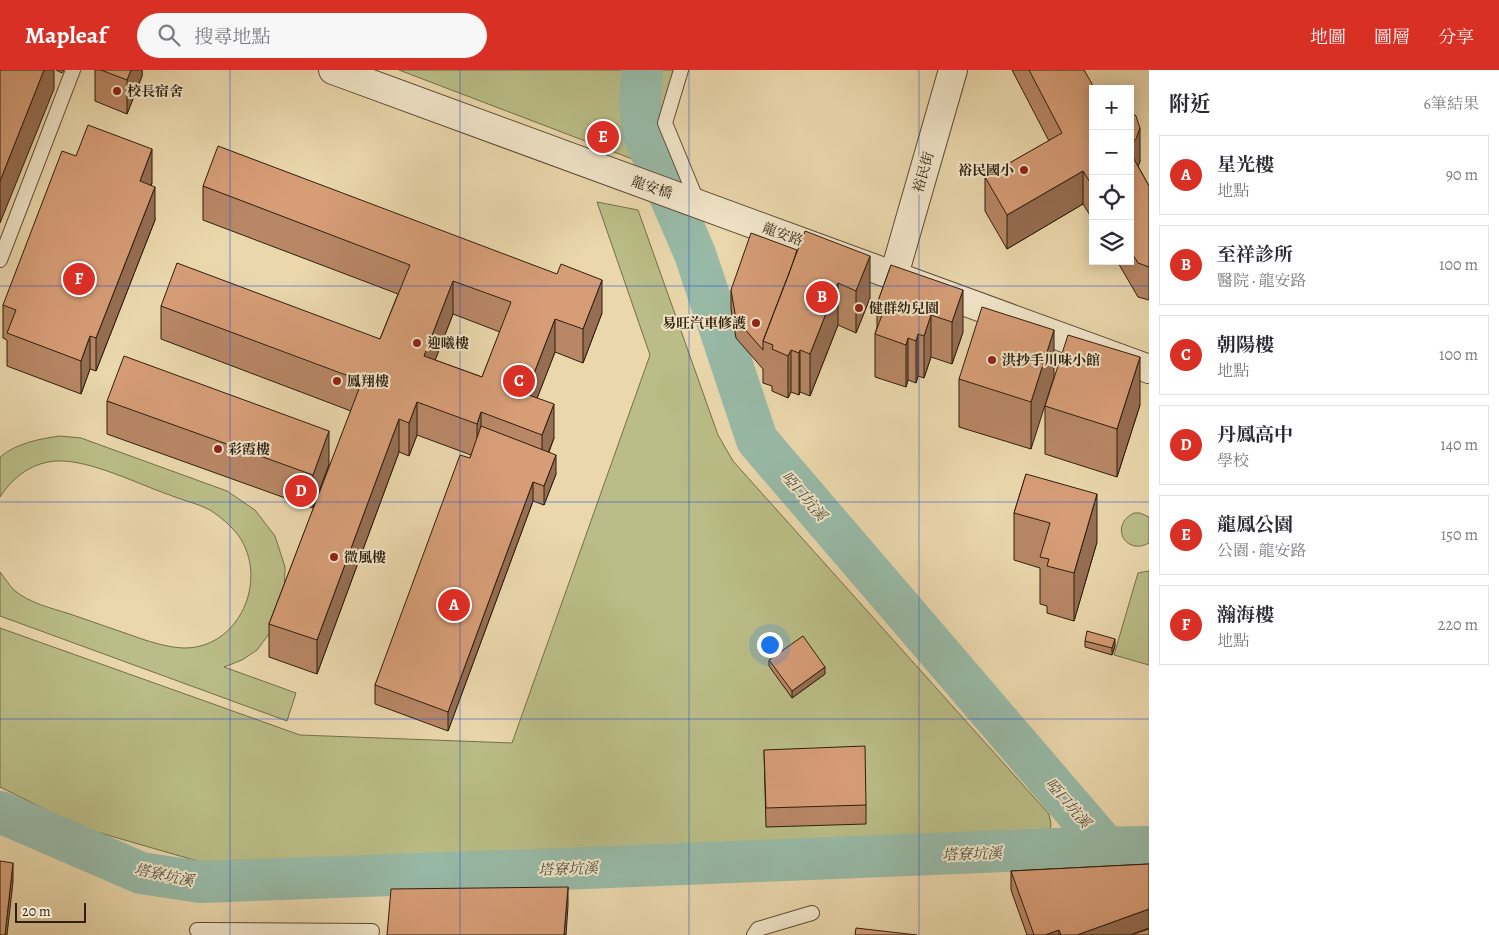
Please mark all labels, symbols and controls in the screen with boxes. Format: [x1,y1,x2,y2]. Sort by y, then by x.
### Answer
search box [137,13,487,58]
text: Mapleaf [25,19,107,51]
icon: search [155,21,183,49]
text: 搜尋地點 [195,24,271,50]
text: 地圖 [1310,25,1346,49]
text: 圖層 [1374,25,1410,49]
text: 分享 [1438,25,1474,49]
place label: 校長宿舍 [127,82,184,101]
marker: 校長宿舍 [111,85,123,97]
map controls [1089,85,1134,265]
button: + [1089,85,1134,130]
text: 附近 [1169,90,1211,118]
text: 6筆結果 [1424,93,1479,115]
pin: E [587,118,619,156]
button: − [1089,130,1134,175]
street label: 裕民街 [909,149,938,195]
text: 星光樓 [1217,152,1274,178]
place label: 裕民國小 [958,161,1014,180]
marker: 裕民國小 [1018,164,1030,176]
text: A [1181,164,1191,186]
text: 90 m [1446,164,1478,186]
street label: 龍安橋 [629,172,675,203]
button: locate [1089,175,1134,220]
text: 地點 [1217,180,1249,202]
street label: 龍安路 [760,218,806,251]
button: layers [1089,220,1134,265]
text: 至祥診所 [1217,242,1293,268]
text: B [1181,254,1191,276]
text: 100 m [1439,254,1478,276]
pin: F [63,260,95,298]
text: 醫院 · 龍安路 [1217,270,1307,292]
pin: B [806,278,838,316]
place label: 健群幼兒園 [869,299,939,318]
marker: 健群幼兒園 [853,302,865,314]
place label: 易旺汽車修護 [662,314,747,333]
marker: 易旺汽車修護 [750,317,762,329]
text: 朝陽樓 [1217,332,1274,358]
place label: 迎曦樓 [427,334,469,353]
marker: 迎曦樓 [411,337,423,349]
text: C [1181,344,1191,366]
text: 100 m [1439,344,1478,366]
place label: 洪抄手川味小館 [1002,351,1100,370]
marker: 洪抄手川味小館 [986,354,998,366]
text: 地點 [1217,360,1249,382]
pin: C [503,362,535,400]
place label: 鳳翔樓 [347,372,389,391]
marker: 鳳翔樓 [331,375,343,387]
text: 丹鳳高中 [1217,422,1293,448]
text: D [1180,434,1192,456]
text: 140 m [1440,434,1478,456]
place label: 彩霞樓 [228,440,270,459]
marker: 彩霞樓 [212,443,224,455]
text: 學校 [1217,450,1249,472]
water label: 啞口坑溪 [777,467,833,527]
pin: D [285,472,317,510]
text: 龍鳳公園 [1217,512,1293,538]
text: E [1181,524,1191,546]
text: 150 m [1441,524,1478,546]
text: 公園 · 龍安路 [1217,540,1307,562]
place label: 微風樓 [344,548,386,567]
marker: 微風樓 [328,551,340,563]
pin: A [438,586,470,624]
text: 瀚海樓 [1217,602,1274,628]
text: F [1182,614,1190,636]
text: 220 m [1438,614,1478,636]
text: 地點 [1217,630,1249,652]
your location [757,632,783,658]
water label: 啞口坑溪 [1041,774,1097,834]
water label: 塔寮坑溪 [942,843,1004,865]
water label: 塔寮坑溪 [538,858,600,880]
water label: 塔寮坑溪 [133,859,197,891]
scale bar [15,900,86,923]
text: 20 m [22,902,51,921]

